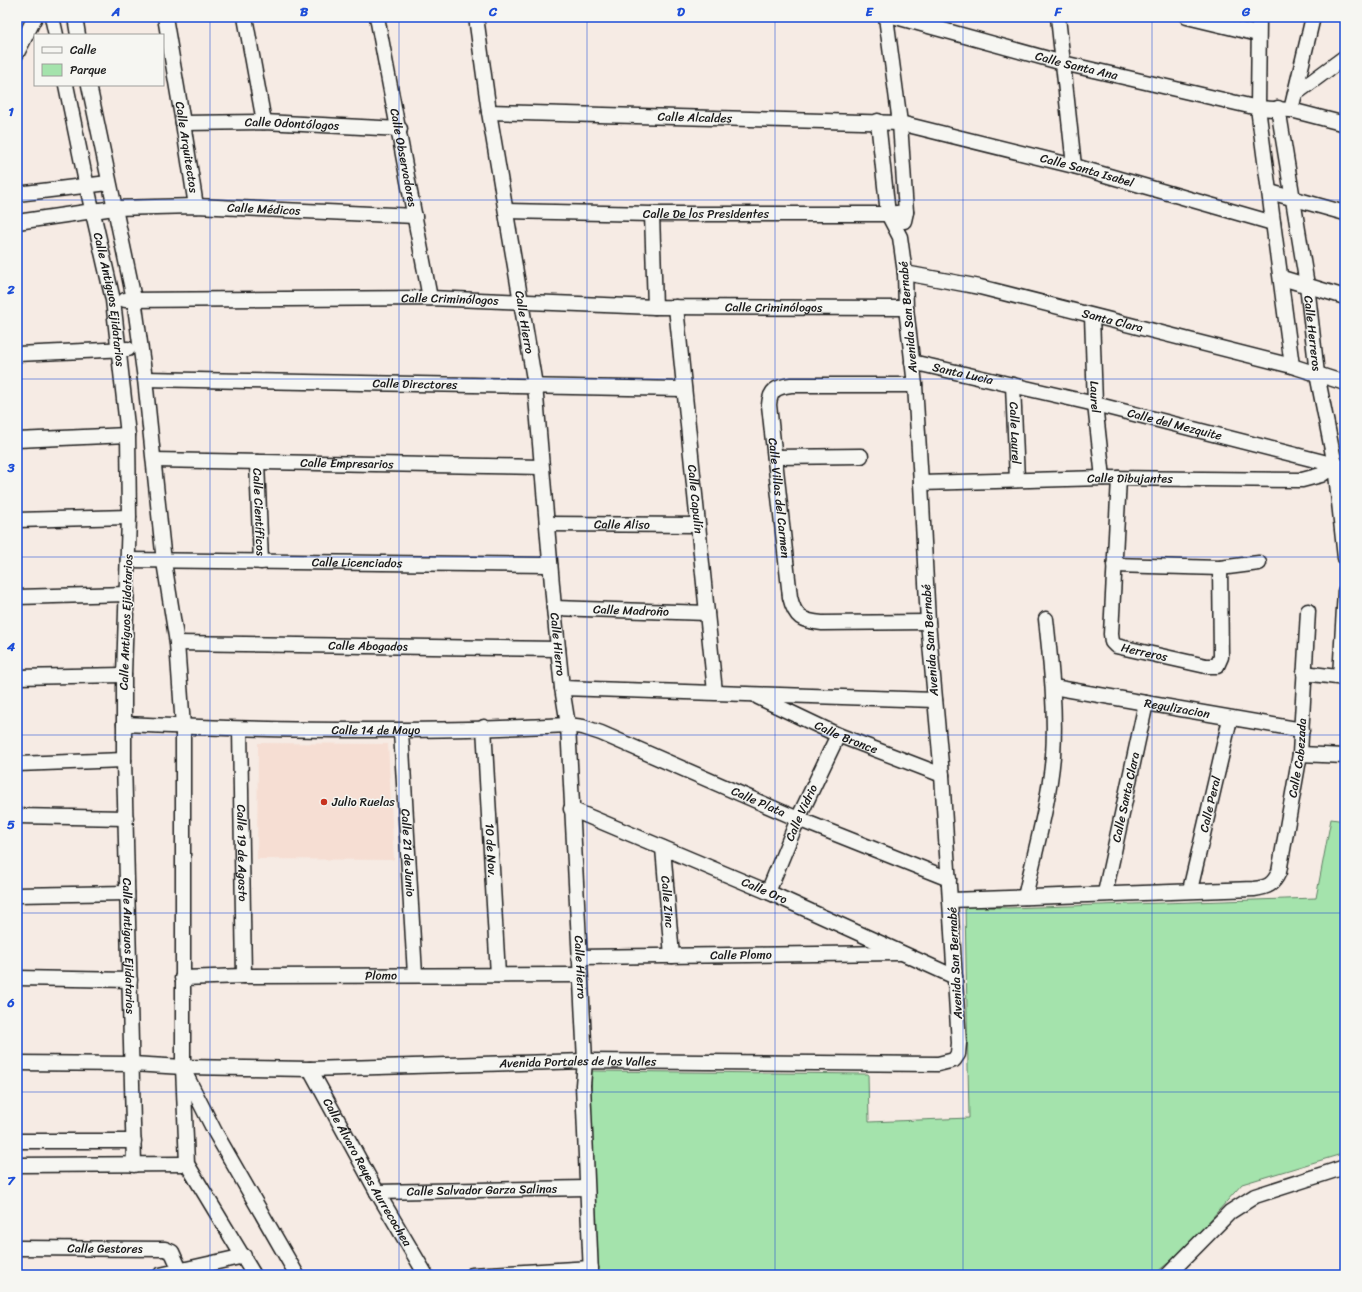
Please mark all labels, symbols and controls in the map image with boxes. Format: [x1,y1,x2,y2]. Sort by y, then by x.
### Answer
text: A [111,0,120,23]
text: B [300,0,309,23]
text: C [488,0,498,23]
text: D [677,0,685,23]
text: E [865,0,874,23]
text: F [1053,0,1062,23]
text: G [1241,0,1251,23]
legend [34,34,164,86]
text: Calle [70,39,97,61]
street label: Calle Santa Ana [1033,45,1121,87]
text: Parque [70,59,107,81]
text: 1 [8,100,14,123]
street label: Calle Arquitectos [169,100,205,195]
street label: Calle Observadores [383,106,424,209]
street label: Calle Alcaldes [657,106,733,130]
street label: Calle Odontólogos [244,111,340,137]
street label: Calle Santa Isabel [1038,147,1137,194]
street label: Calle Médicos [227,196,302,222]
street label: Calle De los Presidentes [643,203,769,225]
street label: Calle Antiguos Ejidatarios [87,230,131,368]
street label: Avenida San Bernabé [892,260,924,375]
text: 2 [6,278,15,301]
street label: Calle Criminólogos [401,287,500,312]
street label: Calle Hierro [508,289,541,355]
street label: Calle Herreros [1297,294,1328,372]
street label: Calle Criminólogos [725,296,823,319]
street label: Santa Clara [1080,302,1145,339]
street label: Santa Lucia [930,356,996,391]
street label: Calle Directores [372,372,458,396]
street label: Laurel [1083,381,1107,415]
street label: Calle Laurel [1003,401,1027,465]
street label: Calle del Mezquite [1125,402,1224,447]
street label: Calle Villas del Carmen [762,437,797,560]
street label: Calle Empresarios [300,452,394,475]
text: 3 [6,456,15,479]
street label: Calle Capulín [681,463,710,535]
street label: Calle Dibujantes [1087,467,1173,490]
street label: Calle Científicos [246,468,272,556]
street label: Calle Aliso [594,513,650,536]
street label: Calle Licenciados [312,551,403,574]
street label: Calle Antiguos Ejidatarios [113,553,139,690]
street label: Avenida San Bernabé [915,583,945,698]
street label: Calle Madroño [593,598,669,623]
street label: Calle Hierro [544,612,572,677]
street label: Calle Abogados [328,634,408,658]
text: 4 [6,635,16,658]
street label: Herreros [1119,636,1170,668]
street label: Regulizacion [1143,692,1212,725]
street label: Calle Bronce [811,714,881,760]
street label: Calle Cabezada [1281,718,1313,799]
street label: Calle 14 de Mayo [331,719,420,741]
street label: Calle Santa Clara [1105,750,1146,844]
street label: Calle Peral [1193,774,1227,835]
street label: Calle Plata [728,780,789,823]
street label: Calle Vidrio [779,780,824,845]
place label: Julio Ruelas [331,791,395,813]
marker: Julio Ruelas [319,797,329,807]
street label: Calle 19 de Agosto [230,804,254,902]
street label: Calle 21 de Junio [394,808,421,897]
text: 5 [7,813,15,836]
street label: 10 de Nov. [478,823,504,879]
street label: Calle Oro [738,871,791,910]
street label: Calle Zinc [654,875,681,929]
street label: Calle Antiguos Ejidatarios [116,878,141,1015]
street label: Avenida San Bernabé [941,906,969,1021]
street label: Calle Hierro [568,935,593,1000]
street label: Calle Plomo [710,944,772,966]
street label: Plomo [365,965,397,987]
text: 6 [6,991,15,1014]
street label: Avenida Portales de los Valles [498,1050,657,1075]
street label: Calle Álvaro Reyes Aurrecochea [317,1094,418,1252]
text: 7 [7,1169,16,1192]
street label: Calle Salvador Garza Salinas [407,1178,558,1202]
street label: Calle Gestores [67,1237,143,1260]

